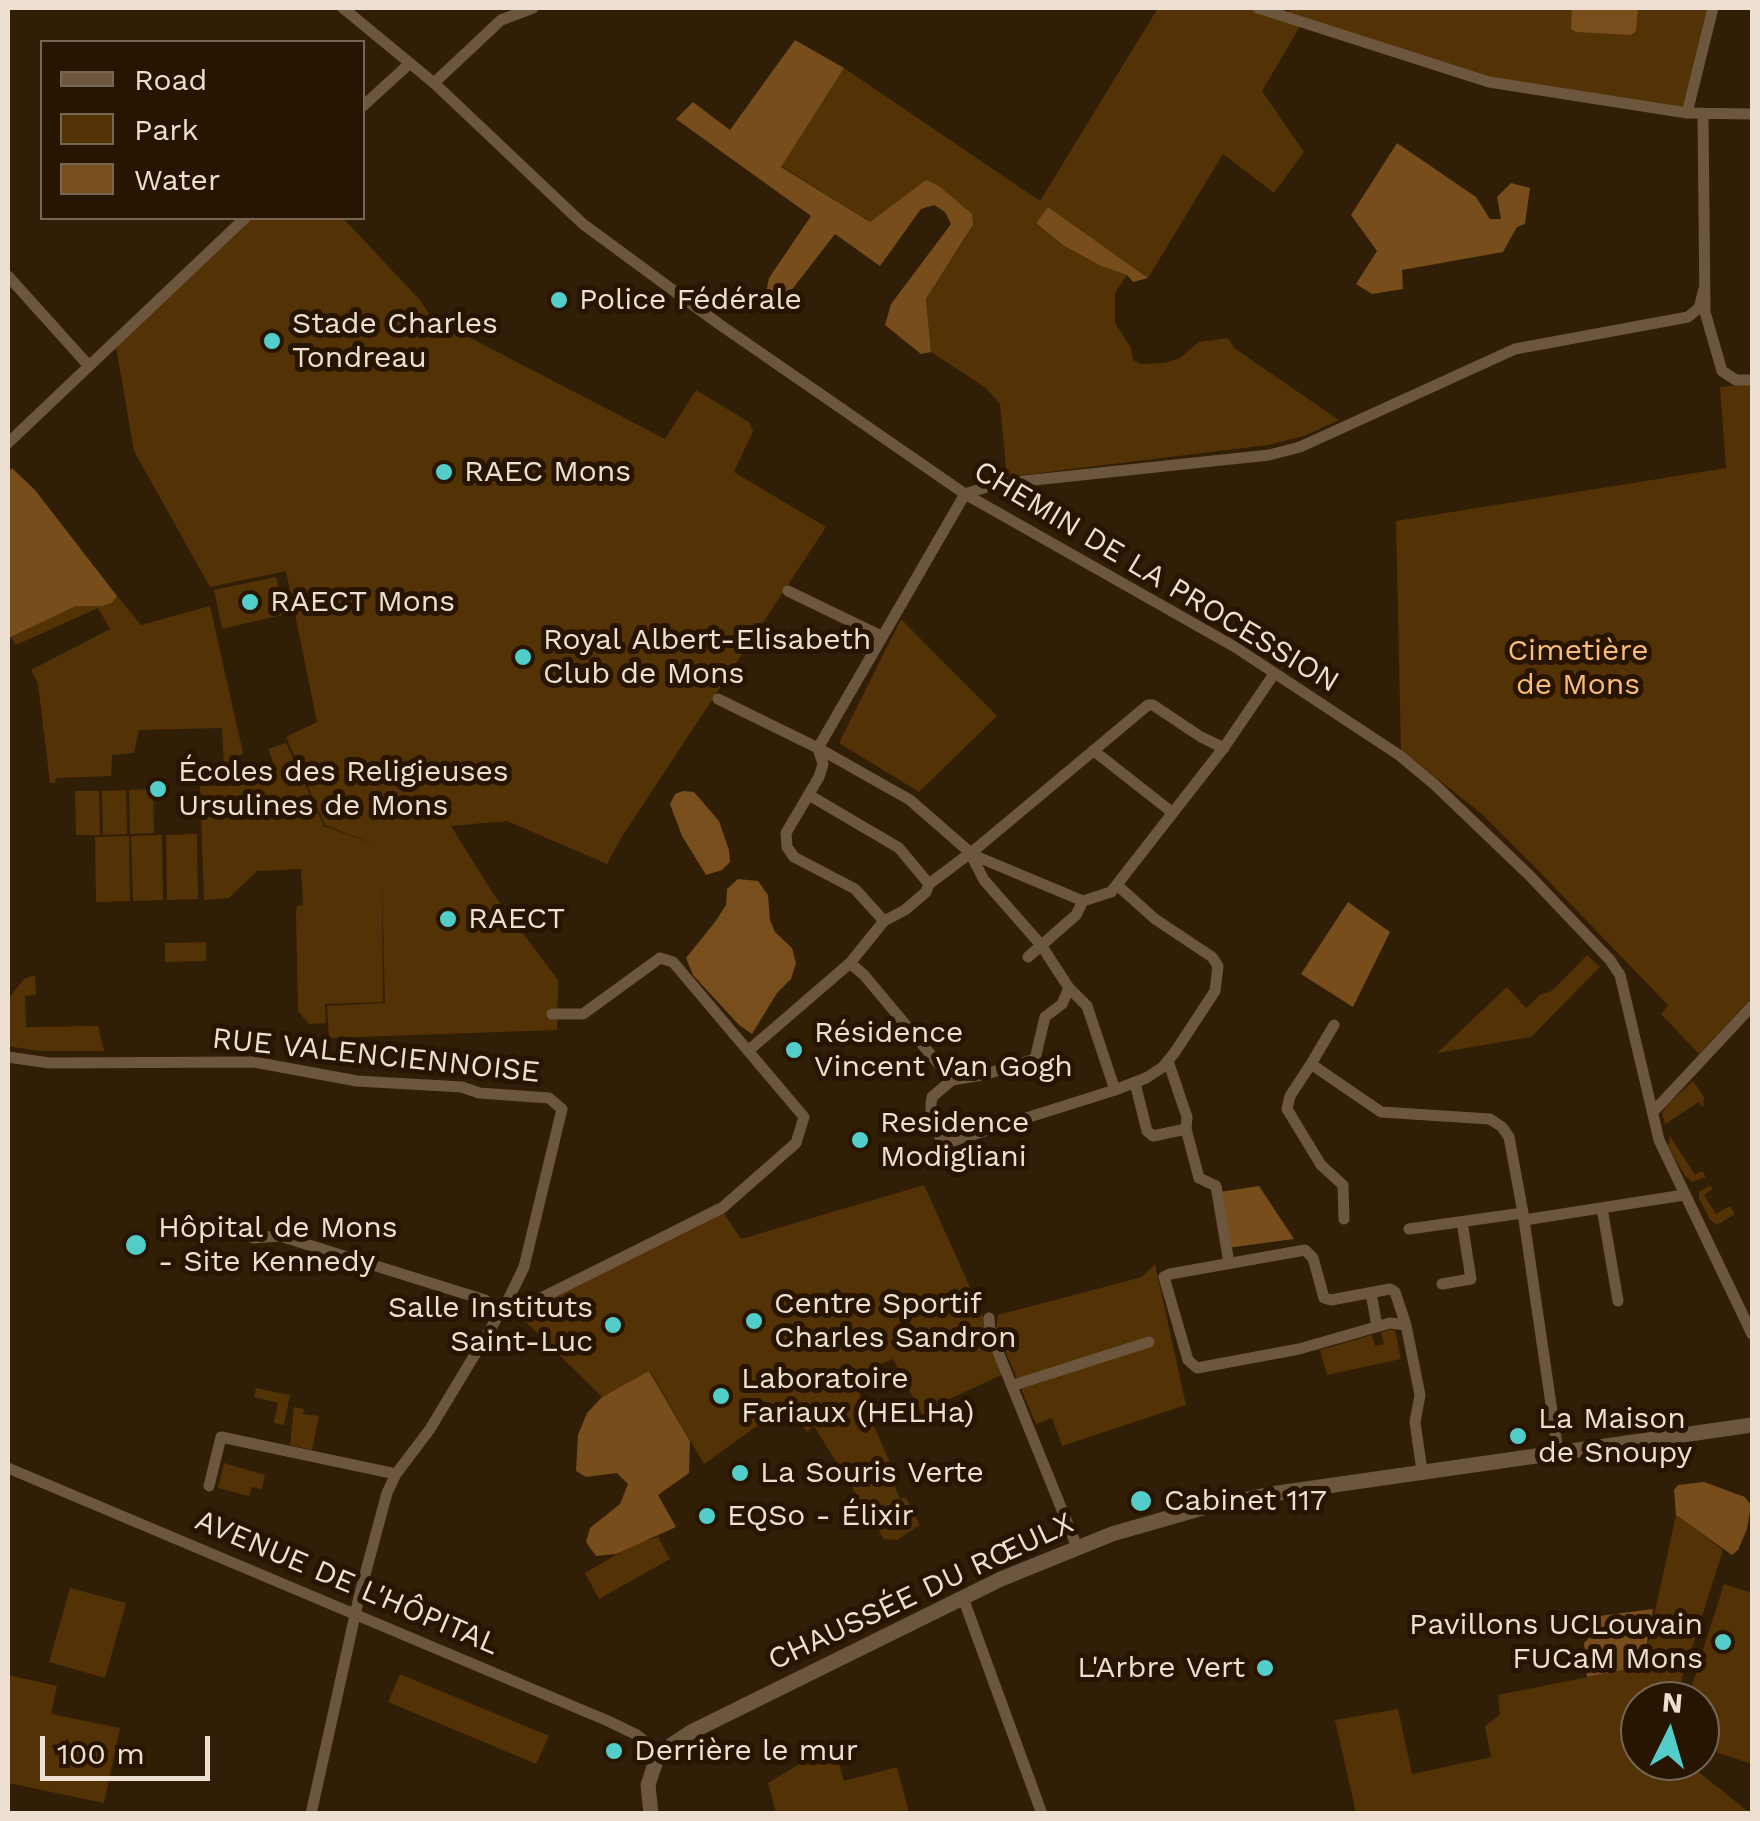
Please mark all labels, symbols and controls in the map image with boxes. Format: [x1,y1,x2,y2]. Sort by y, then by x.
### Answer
legend [40,40,365,220]
text: Road [134,62,207,97]
text: Park [134,112,199,147]
text: Water [134,162,220,197]
place label: Police Fédérale [579,282,802,318]
marker: Police Fédérale [548,289,570,311]
place label: Stade Charles Tondreau [292,306,498,376]
marker: Stade Charles Tondreau [261,330,283,352]
place label: RAEC Mons [464,454,631,490]
street label: CHEMIN DE LA PROCESSION [967,454,1345,700]
marker: RAEC Mons [433,461,455,483]
place label: RAECT Mons [270,584,455,620]
marker: RAECT Mons [239,591,261,613]
place label: Royal Albert-Elisabeth Club de Mons [543,622,871,692]
park label: Cimetière de Mons [1508,633,1648,704]
marker: Royal Albert-Elisabeth Club de Mons [512,646,534,668]
place label: Écoles des Religieuses Ursulines de Mons [178,754,509,824]
marker: Écoles des Religieuses Ursulines de Mons [147,778,169,800]
place label: RAECT [468,901,565,937]
marker: RAECT [437,908,459,930]
place label: Résidence Vincent Van Gogh [814,1015,1073,1086]
street label: RUE VALENCIENNOISE [210,1021,542,1091]
marker: Résidence Vincent Van Gogh [783,1039,805,1061]
place label: Residence Modigliani [880,1105,1029,1176]
marker: Residence Modigliani [849,1129,871,1151]
place label: Hôpital de Mons - Site Kennedy [158,1210,398,1280]
marker: Hôpital de Mons - Site Kennedy [123,1232,149,1258]
place label: Centre Sportif Charles Sandron [774,1286,1017,1356]
place label: Salle Instituts Saint-Luc [388,1290,593,1360]
marker: Centre Sportif Charles Sandron [743,1310,765,1332]
marker: Salle Instituts Saint-Luc [602,1314,624,1336]
place label: Laboratoire Fariaux (HELHa) [741,1361,974,1432]
marker: Laboratoire Fariaux (HELHa) [710,1385,732,1407]
place label: La Maison de Snoupy [1538,1401,1692,1472]
marker: La Maison de Snoupy [1507,1425,1529,1447]
place label: La Souris Verte [760,1455,984,1491]
marker: La Souris Verte [729,1462,751,1484]
place label: Cabinet 117 [1164,1483,1327,1519]
marker: Cabinet 117 [1128,1488,1154,1514]
place label: EQSo - Élixir [727,1498,914,1534]
street label: AVENUE DE L'HÔPITAL [190,1503,504,1663]
marker: EQSo - Élixir [696,1505,718,1527]
street label: CHAUSSÉE DU RŒULX [763,1505,1079,1679]
place label: Pavillons UCLouvain FUCaM Mons [1409,1607,1703,1678]
marker: Pavillons UCLouvain FUCaM Mons [1712,1631,1734,1653]
place label: L'Arbre Vert [1077,1650,1245,1686]
marker: L'Arbre Vert [1254,1657,1276,1679]
north arrow [1620,1681,1720,1781]
text: N [1661,1685,1684,1720]
scale bar [45,1716,215,1778]
place label: Derrière le mur [634,1733,858,1769]
text: 100 m [57,1736,145,1771]
marker: Derrière le mur [603,1740,625,1762]

